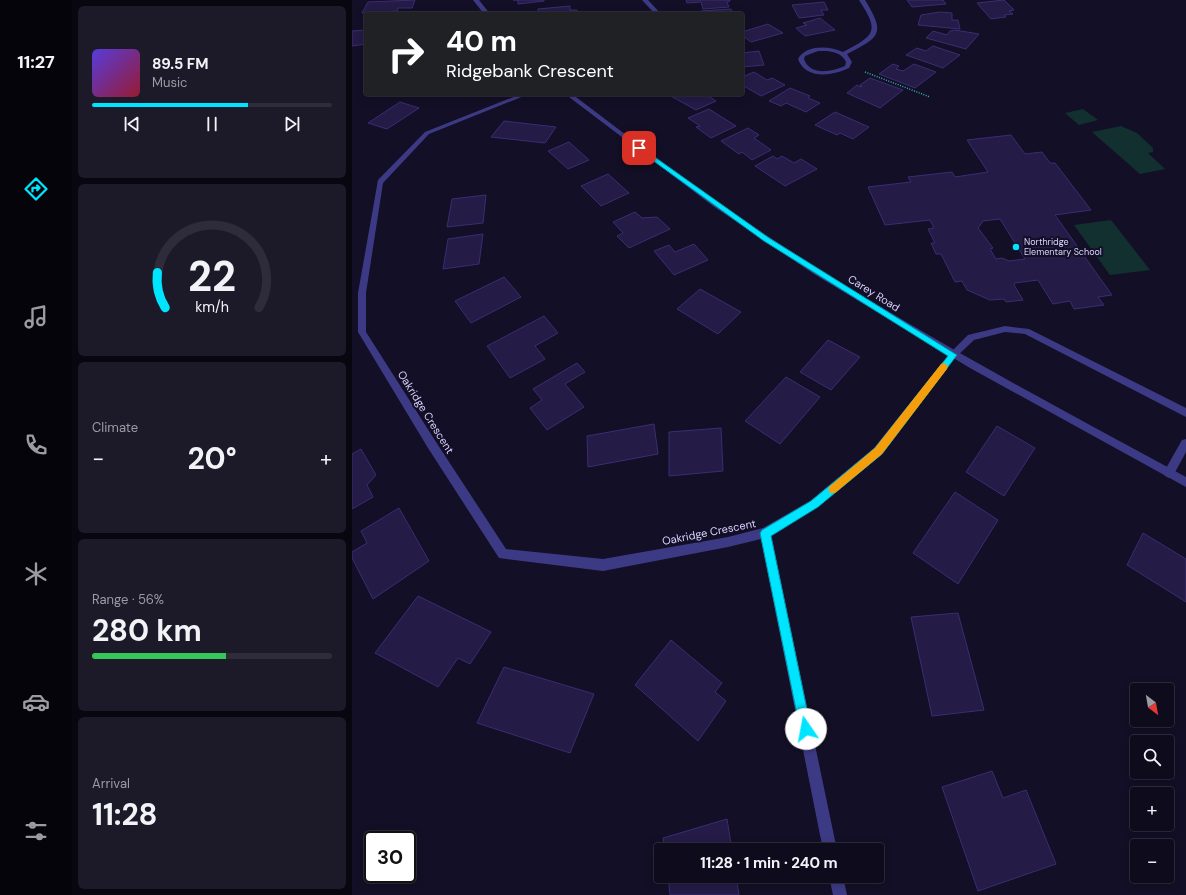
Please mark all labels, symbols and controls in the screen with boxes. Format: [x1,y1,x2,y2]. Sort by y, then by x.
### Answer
text: 40 m [446,23,517,60]
icon: right [380,28,432,80]
text: 11:27 [17,50,55,74]
text: 89.5 FM [152,54,208,74]
text: Ridgebank Crescent [446,59,614,83]
text: Music [152,74,187,91]
icon: previous [121,113,143,135]
icon: pause [201,113,223,135]
icon: next [281,113,303,135]
pin [622,131,656,165]
icon: arrive [628,137,650,159]
icon: directions [22,175,50,203]
place label: Northridge Elementary School [1024,236,1102,258]
marker: Northridge Elementary School [1011,242,1021,252]
text: 22 [188,249,236,303]
street label: Carey Road [846,272,903,314]
text: km/h [195,297,229,315]
icon: music [22,303,50,331]
street label: Oakridge Crescent [395,368,457,456]
text: Climate [92,419,138,436]
icon: phone [22,431,50,459]
text: 20° [187,439,237,478]
text: − [92,444,104,473]
text: + [320,444,332,473]
street label: Oakridge Crescent [661,516,757,548]
icon: climate [22,560,50,588]
text: Range · 56% [92,591,164,608]
text: 280 km [92,611,202,650]
north arrow [1130,683,1174,727]
map controls [1130,683,1174,883]
icon: car [22,688,50,716]
position arrow [785,708,827,750]
button: search [1130,735,1174,779]
text: Arrival [92,775,130,792]
button: + [1130,787,1174,831]
text: 11:28 [92,795,158,834]
icon: filters [22,817,50,845]
speed limit sign: 30 [364,831,416,883]
button: − [1130,839,1174,883]
text: 11:28 · 1 min · 240 m [700,853,838,873]

